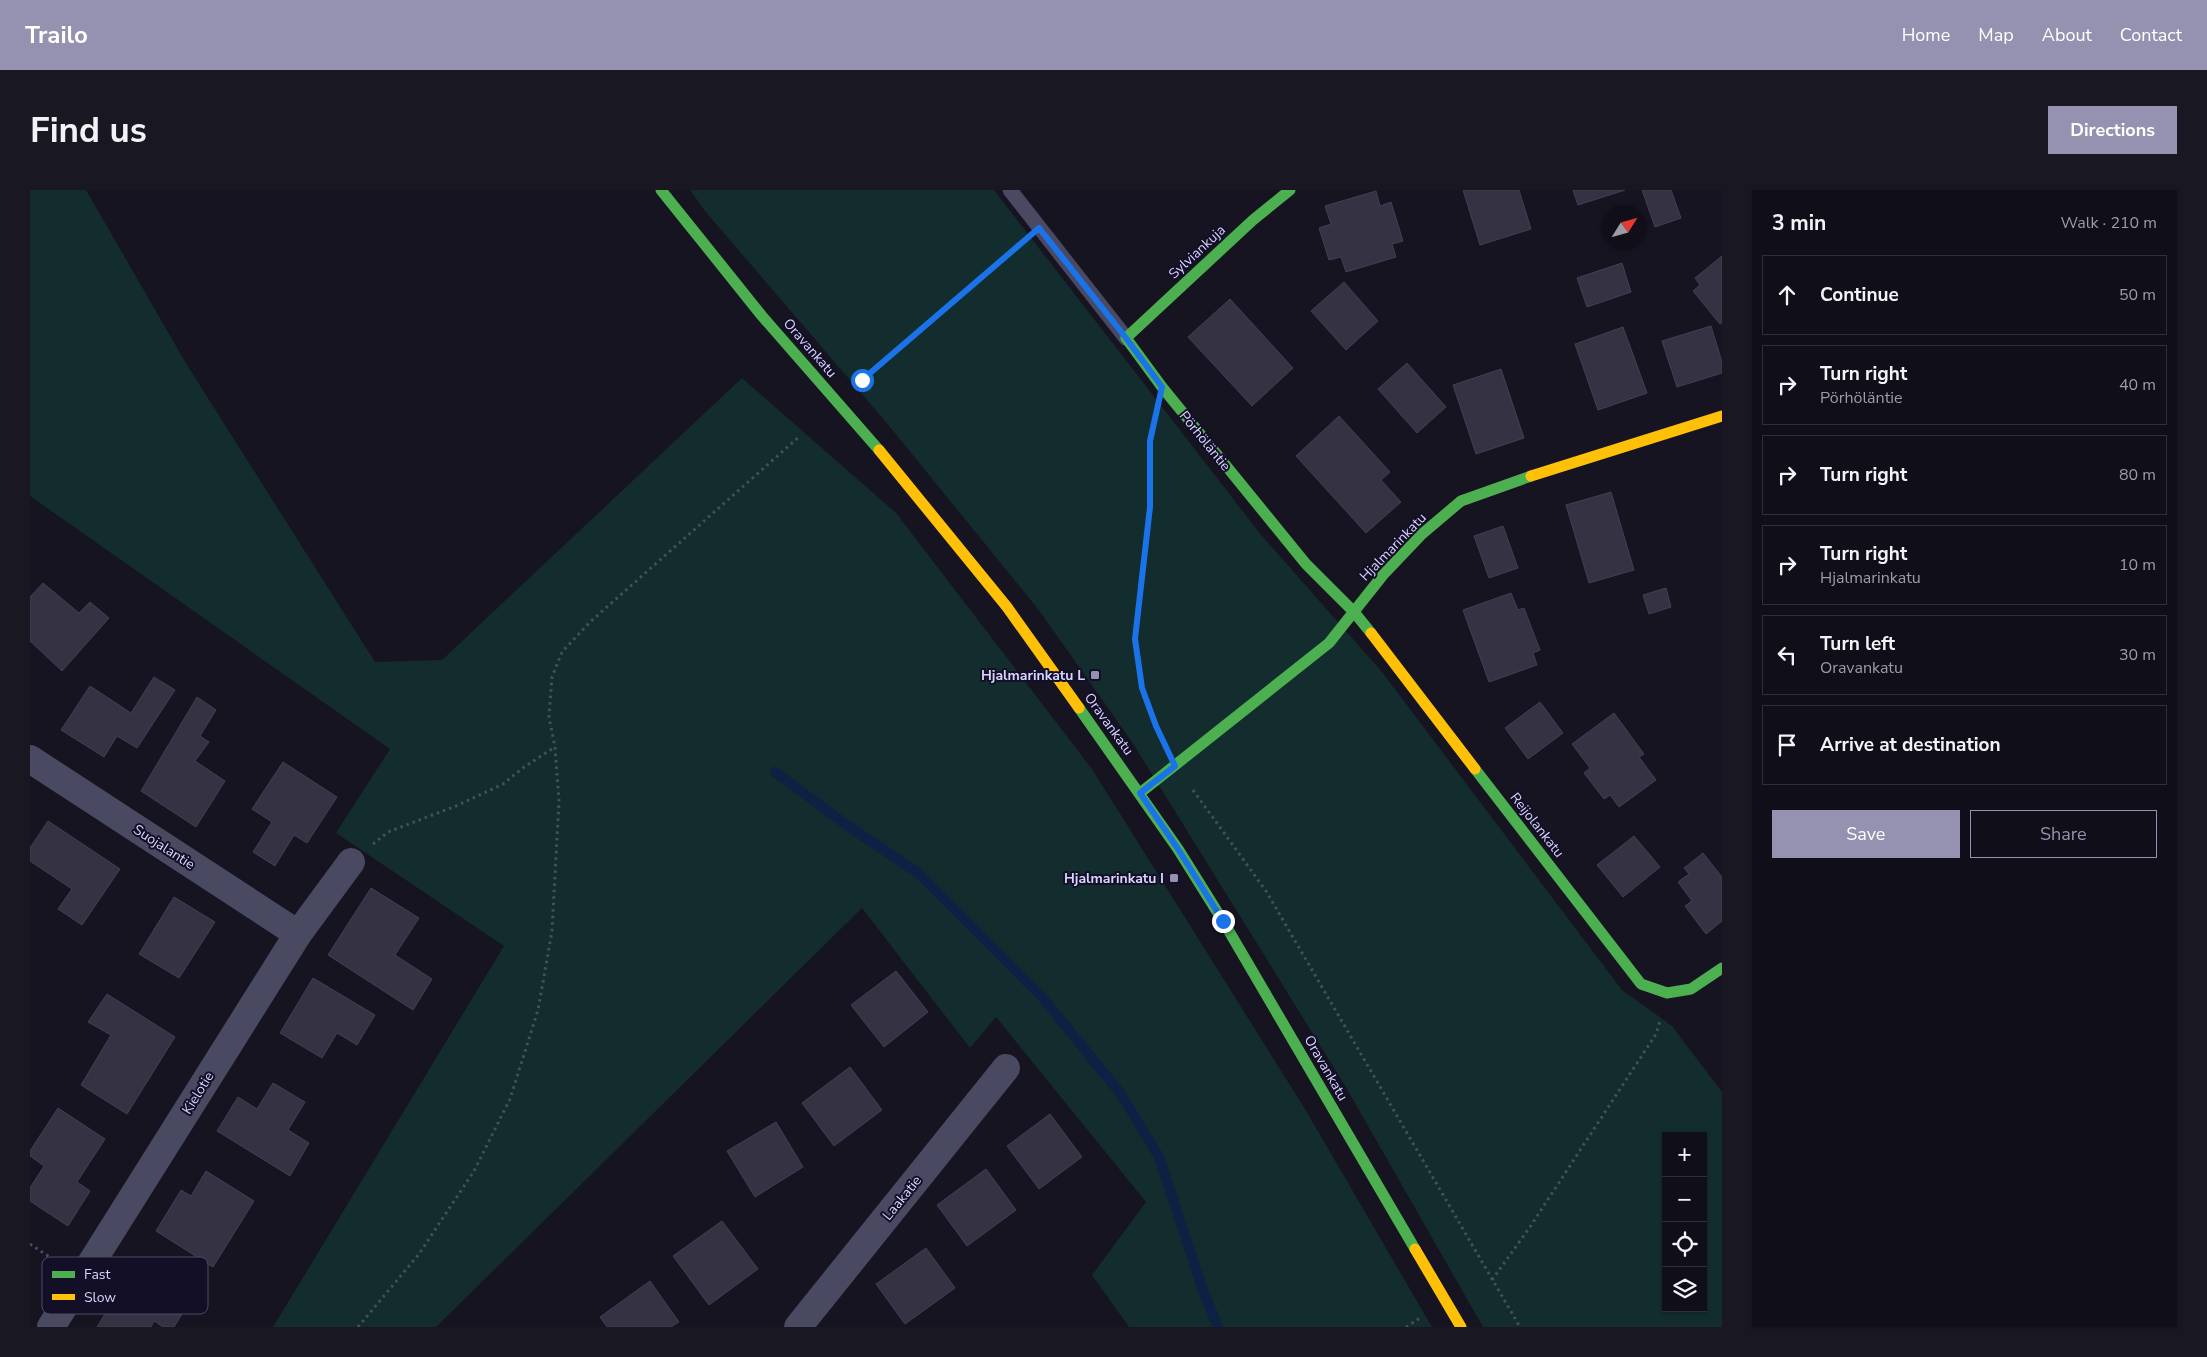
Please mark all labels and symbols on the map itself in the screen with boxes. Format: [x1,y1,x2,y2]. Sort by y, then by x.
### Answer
north arrow [1602,205,1647,250]
street label: Sylviankuja [1165,221,1229,283]
street label: Oravankatu [779,314,841,382]
route start [851,369,874,392]
street label: Pörhöläntie [1175,407,1235,475]
street label: Hjalmarinkatu [1356,509,1430,585]
place label: Hjalmarinkatu L [981,666,1085,685]
marker: Hjalmarinkatu L [1089,669,1101,681]
street label: Oravankatu [1080,689,1138,759]
street label: Reijolankatu [1506,789,1568,861]
street label: Suojalantie [129,820,199,874]
place label: Hjalmarinkatu I [1064,869,1164,888]
marker: Hjalmarinkatu I [1168,872,1180,884]
route end [1212,910,1235,933]
street label: Oravankatu [1300,1032,1352,1104]
street label: Kielotie [178,1068,218,1118]
street label: Laakatie [878,1172,926,1224]
legend [42,1257,208,1314]
text: Fast [84,1265,110,1284]
text: Slow [84,1288,116,1307]

